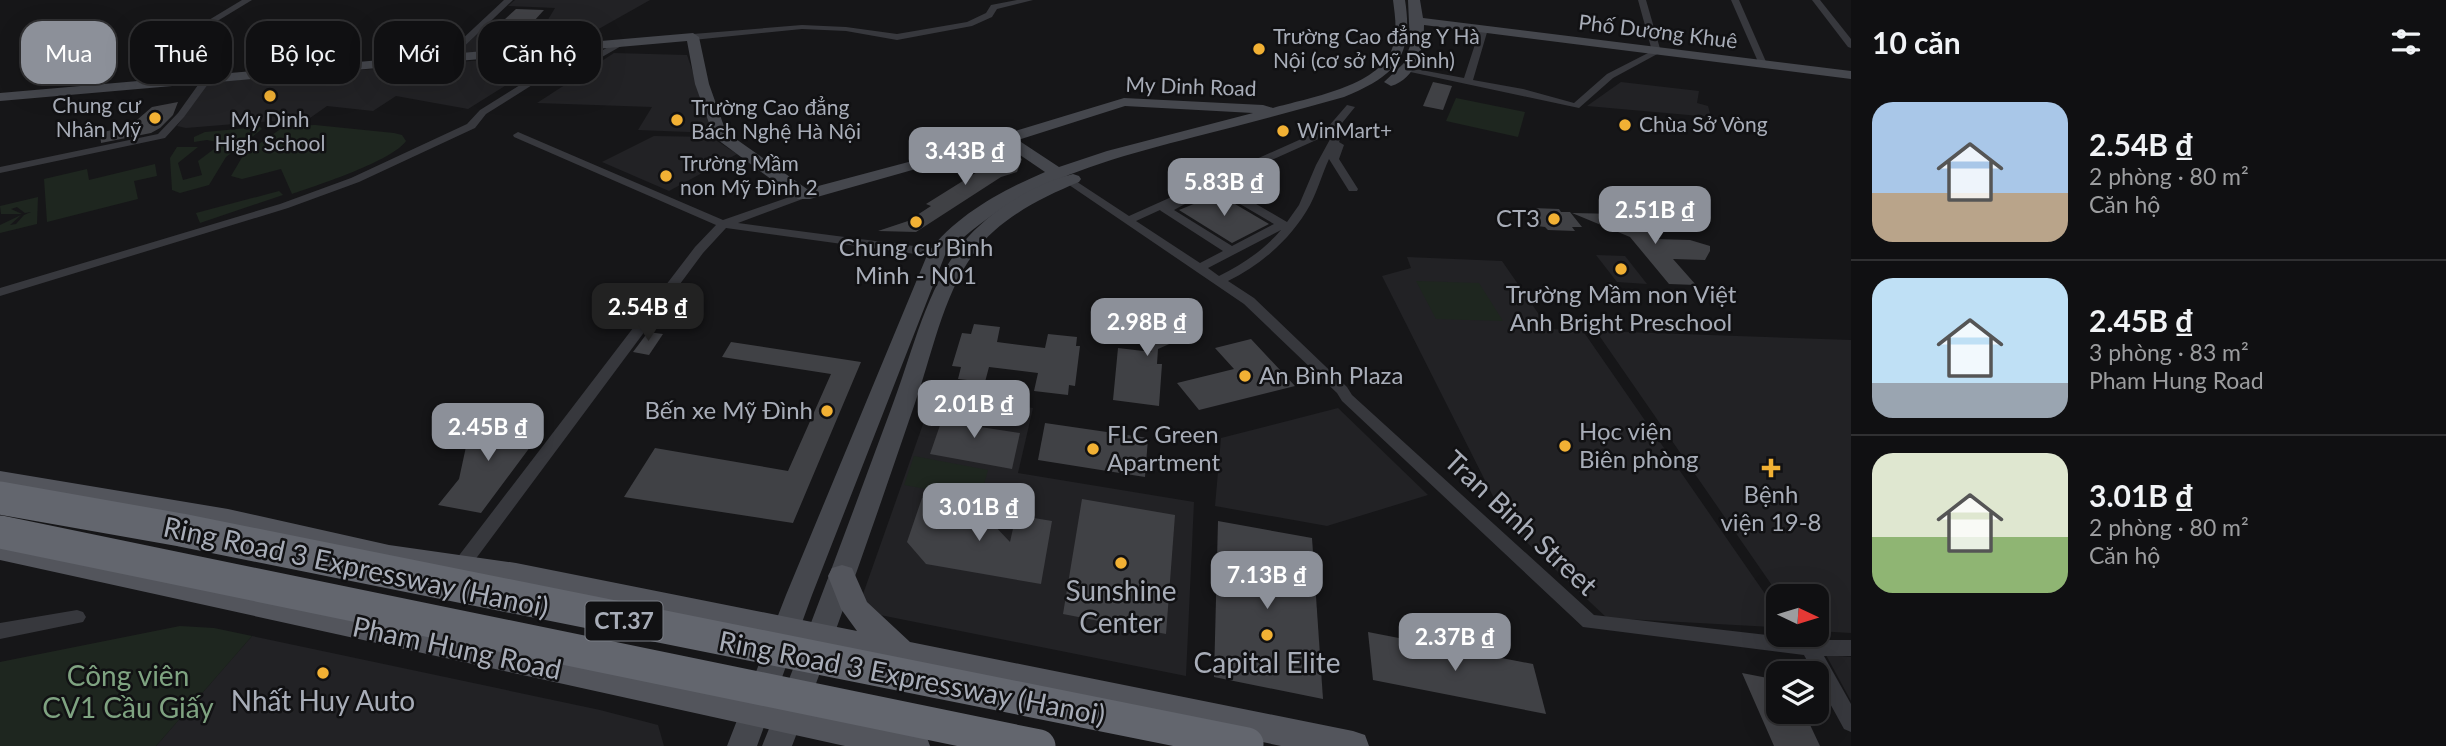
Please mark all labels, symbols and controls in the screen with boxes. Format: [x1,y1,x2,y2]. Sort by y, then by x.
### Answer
street label: Phố Dương Khuê [1577,8,1739,53]
chip: Mua [21,21,116,84]
chip: Thuê [130,21,232,84]
chip: Bộ lọc [246,21,360,84]
chip: Mới [374,21,464,84]
chip: Căn hộ [478,21,601,84]
place label: Trường Cao đẳng Y Hà Nội (cơ sở Mỹ Đình) [1273,23,1480,72]
icon: filters [2387,23,2425,61]
text: 10 căn [1872,24,1961,60]
marker: Trường Cao đẳng Y Hà Nội (cơ sở Mỹ Đình) [1251,41,1267,57]
street label: My Dinh Road [1125,71,1257,100]
marker: My Dinh High School [262,88,278,104]
place label: Chung cư Nhân Mỹ [52,92,142,141]
place label: Trường Cao đẳng Bách Nghệ Hà Nội [691,94,861,143]
place label: My Dinh High School [215,106,325,155]
marker: Chung cư Nhân Mỹ [147,110,163,126]
place label: Chùa Sở Vòng [1639,111,1768,136]
marker: Trường Cao đẳng Bách Nghệ Hà Nội [669,112,685,128]
place label: WinMart+ [1297,117,1392,142]
marker: Chùa Sở Vòng [1617,117,1633,133]
marker: WinMart+ [1275,123,1291,139]
text: 2.54B ₫ [2089,126,2194,162]
pin: 3.43B ₫ [900,128,1030,187]
icon: home [1928,130,2012,214]
text: 3.43B ₫ [925,136,1005,164]
place label: Trường Mầm non Mỹ Đình 2 [680,150,818,199]
pin: 5.83B ₫ [1159,158,1289,218]
text: 2 phòng · 80 m² [2089,162,2249,190]
text: 5.83B ₫ [1184,167,1264,195]
marker: Trường Mầm non Mỹ Đình 2 [658,168,674,184]
pin: 2.51B ₫ [1590,187,1720,246]
text: Căn hộ [2089,190,2160,218]
text: 2.51B ₫ [1615,195,1695,223]
place label: CT3 [1496,203,1540,232]
marker: CT3 [1546,211,1562,227]
marker: Chung cư Bình Minh - N01 [908,214,924,230]
place label: Chung cư Bình Minh - N01 [839,232,993,289]
marker: Trường Mầm non Việt Anh Bright Preschool [1613,261,1629,277]
place label: Trường Mầm non Việt Anh Bright Preschool [1506,279,1737,336]
pin: 2.54B ₫ [583,284,713,343]
text: 2.54B ₫ [608,292,688,320]
pin: 2.98B ₫ [1082,298,1212,358]
text: 2.45B ₫ [2089,302,2194,338]
icon: home [1928,306,2012,390]
text: 2.98B ₫ [1107,307,1187,335]
text: 3 phòng · 83 m² [2089,338,2249,366]
place label: An Bình Plaza [1259,360,1403,389]
text: Pham Hung Road [2089,366,2264,394]
marker: An Bình Plaza [1237,368,1253,384]
pin: 2.01B ₫ [909,380,1039,440]
text: 2.01B ₫ [934,389,1014,417]
place label: Bến xe Mỹ Đình [645,395,813,424]
marker: Bến xe Mỹ Đình [819,403,835,419]
pin: 2.45B ₫ [423,404,553,463]
text: 2.45B ₫ [448,412,528,440]
place label: Học viện Biên phòng [1579,416,1699,473]
place label: FLC Green Apartment [1107,419,1221,476]
marker: Học viện Biên phòng [1557,438,1573,454]
marker: FLC Green Apartment [1085,441,1101,457]
street label: Tran Binh Street [1438,443,1605,602]
marker: Bệnh viện 19-8 [1761,458,1781,478]
text: 3.01B ₫ [2089,477,2194,513]
place label: Bệnh viện 19-8 [1720,479,1822,536]
icon: home [1928,481,2012,565]
pin: 3.01B ₫ [914,484,1044,543]
text: 3.01B ₫ [939,492,1019,520]
street label: Ring Road 3 Expressway (Hanoi) [160,509,552,623]
text: 2 phòng · 80 m² [2089,513,2249,541]
text: Căn hộ [2089,541,2160,569]
pin: 7.13B ₫ [1202,552,1332,611]
marker: Sunshine Center [1113,555,1129,571]
text: 7.13B ₫ [1227,560,1307,588]
place label: Sunshine Center [1065,573,1177,639]
north arrow [1766,584,1829,648]
map controls [1766,584,1829,724]
road number: CT.37 [586,601,662,640]
street label: Pham Hung Road [350,608,565,686]
pin: 2.37B ₫ [1390,614,1520,673]
text: 2.37B ₫ [1415,622,1495,650]
street label: Ring Road 3 Expressway (Hanoi) [716,623,1108,731]
marker: Capital Elite [1259,627,1275,643]
place label: Capital Elite [1194,645,1340,679]
park label: Công viên CV1 Cầu Giấy [42,658,214,724]
button: layers [1766,661,1829,724]
marker: Nhất Huy Auto [315,665,331,681]
place label: Nhất Huy Auto [231,683,415,717]

